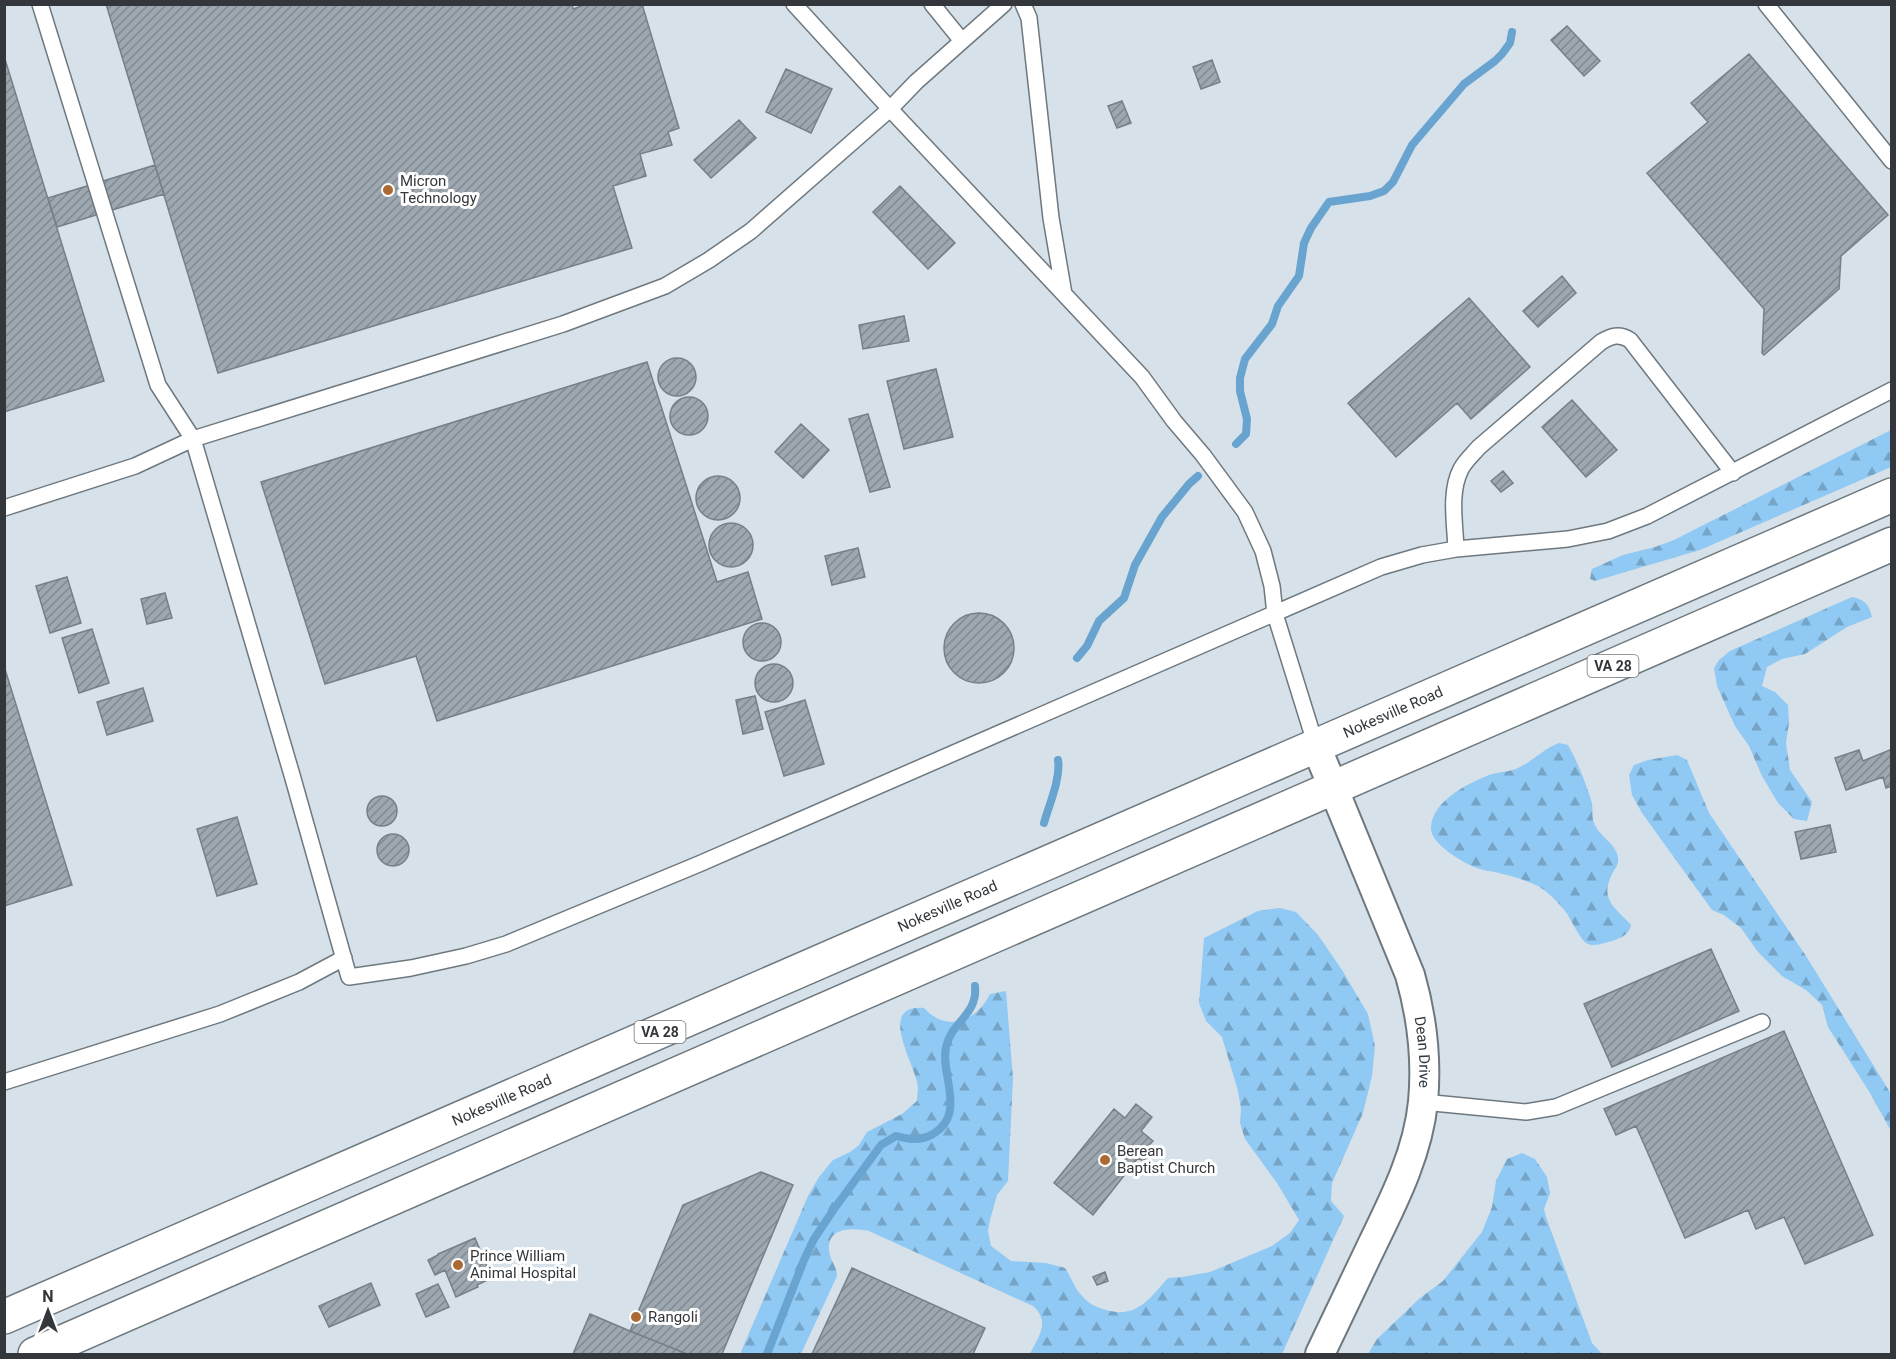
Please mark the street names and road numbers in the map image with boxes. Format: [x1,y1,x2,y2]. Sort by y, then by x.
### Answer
road number: VA 28 [1588,655,1638,677]
street label: Nokesville Road [1340,683,1446,742]
street label: Nokesville Road [895,877,1000,936]
street label: Dean Drive [1411,1015,1433,1088]
road number: VA 28 [634,1021,686,1043]
street label: Nokesville Road [449,1071,554,1130]

